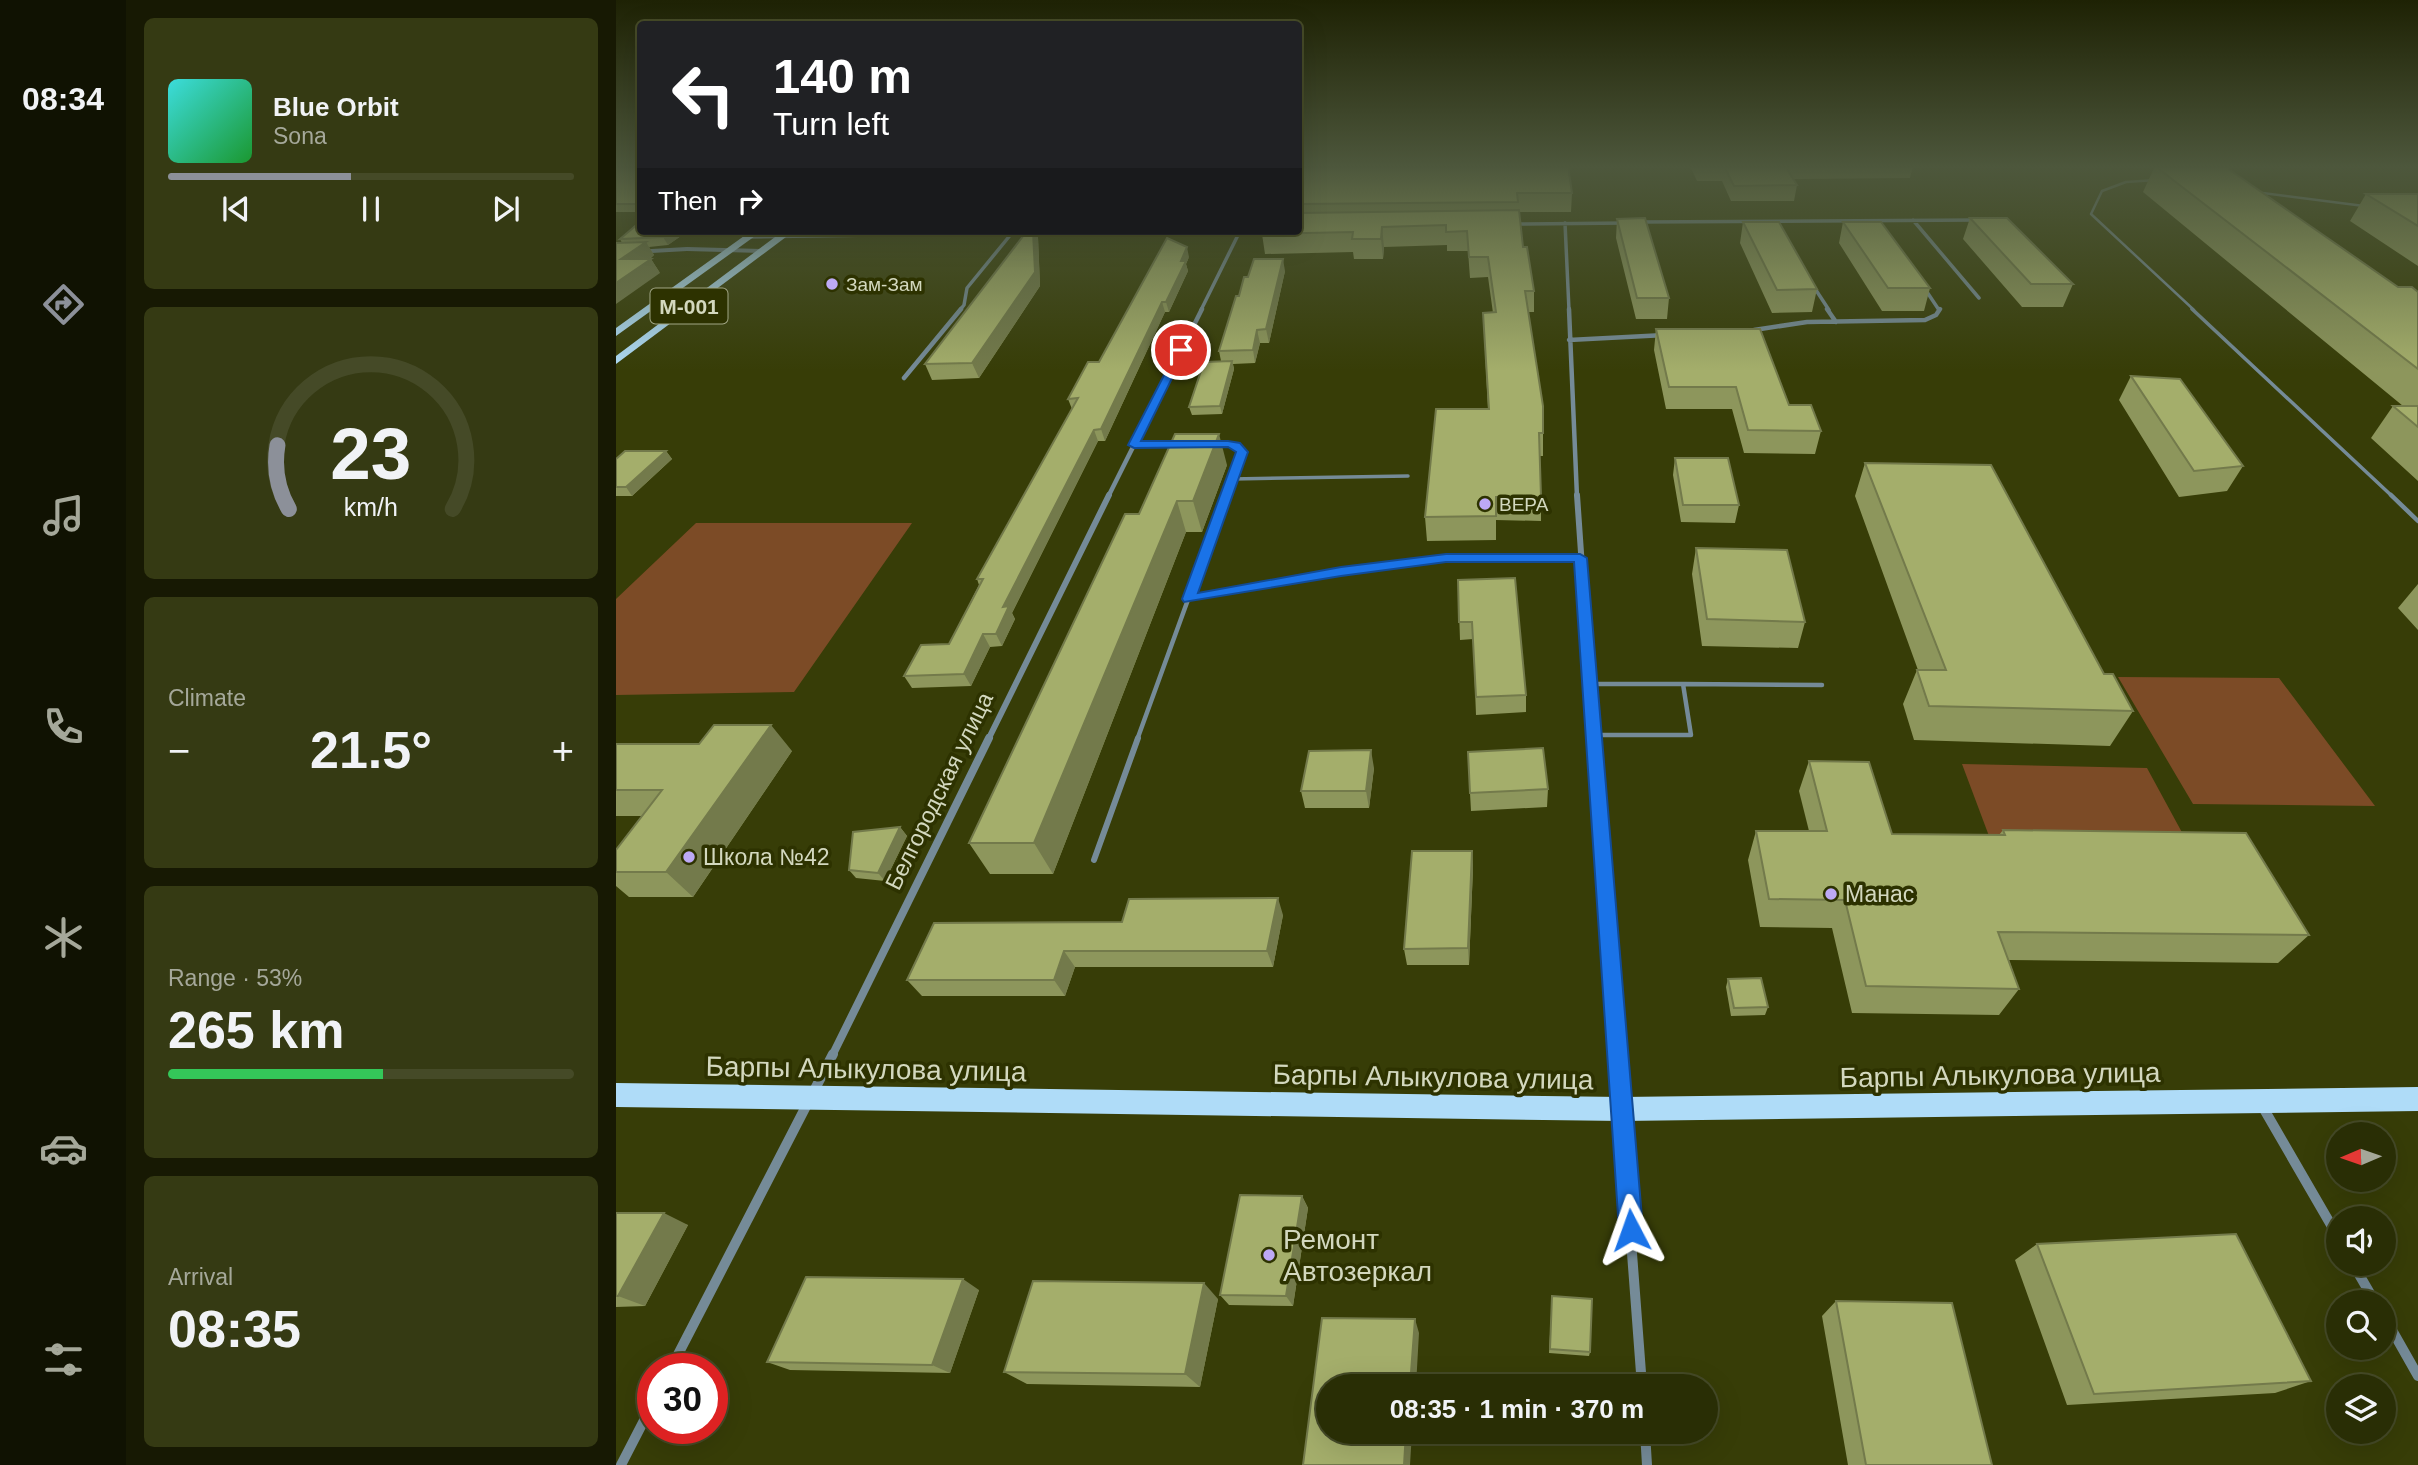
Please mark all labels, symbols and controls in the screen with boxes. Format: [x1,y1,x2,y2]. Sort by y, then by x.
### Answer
icon: left [658,49,749,140]
text: 140 m [773,49,912,103]
text: 08:34 [22,81,104,117]
text: Blue Orbit [273,92,399,122]
text: Turn left [773,106,889,142]
text: Sona [273,123,327,149]
icon: right [731,182,769,220]
text: Then [658,186,717,216]
icon: previous [217,190,255,228]
icon: pause [352,190,390,228]
icon: next [487,190,525,228]
place label: Зам-Зам [846,274,923,295]
marker: Зам-Зам [824,276,840,292]
icon: directions [39,280,88,329]
road number: M-001 [650,288,728,324]
pin [1151,320,1211,380]
icon: arrive [1162,331,1200,369]
text: 23 [331,414,411,495]
icon: music [39,491,88,540]
text: km/h [344,493,398,521]
place label: ВЕРА [1499,494,1549,515]
marker: ВЕРА [1477,496,1493,512]
text: Climate [168,685,246,711]
street label: Белгородская улица [880,688,998,894]
icon: phone [39,702,88,751]
text: 21.5° [310,721,432,779]
text: − [168,730,190,772]
text: + [552,730,574,772]
place label: Школа №42 [703,844,830,870]
marker: Школа №42 [681,849,697,865]
place label: Манас [1845,881,1914,907]
marker: Манас [1823,886,1839,902]
icon: climate [39,913,88,962]
text: Range · 53% [168,965,302,991]
text: 265 km [168,1001,344,1059]
street label: Барпы Алыкулова улица [705,1051,1027,1087]
street label: Барпы Алыкулова улица [1839,1057,2161,1093]
street label: Барпы Алыкулова улица [1272,1059,1594,1095]
north arrow [2326,1122,2396,1192]
map controls [2326,1122,2396,1444]
icon: car [39,1124,88,1173]
position arrow [1594,1193,1668,1267]
button: sound [2326,1206,2396,1276]
place label: Ремонт Автозеркал [1283,1224,1432,1287]
marker: Ремонт Автозеркал [1261,1247,1277,1263]
text: Arrival [168,1264,233,1290]
button: search [2326,1290,2396,1360]
text: 08:35 [168,1300,301,1358]
icon: filters [39,1335,88,1384]
speed limit sign: 30 [637,1353,728,1444]
button: layers [2326,1374,2396,1444]
text: 08:35 · 1 min · 370 m [1390,1394,1644,1424]

